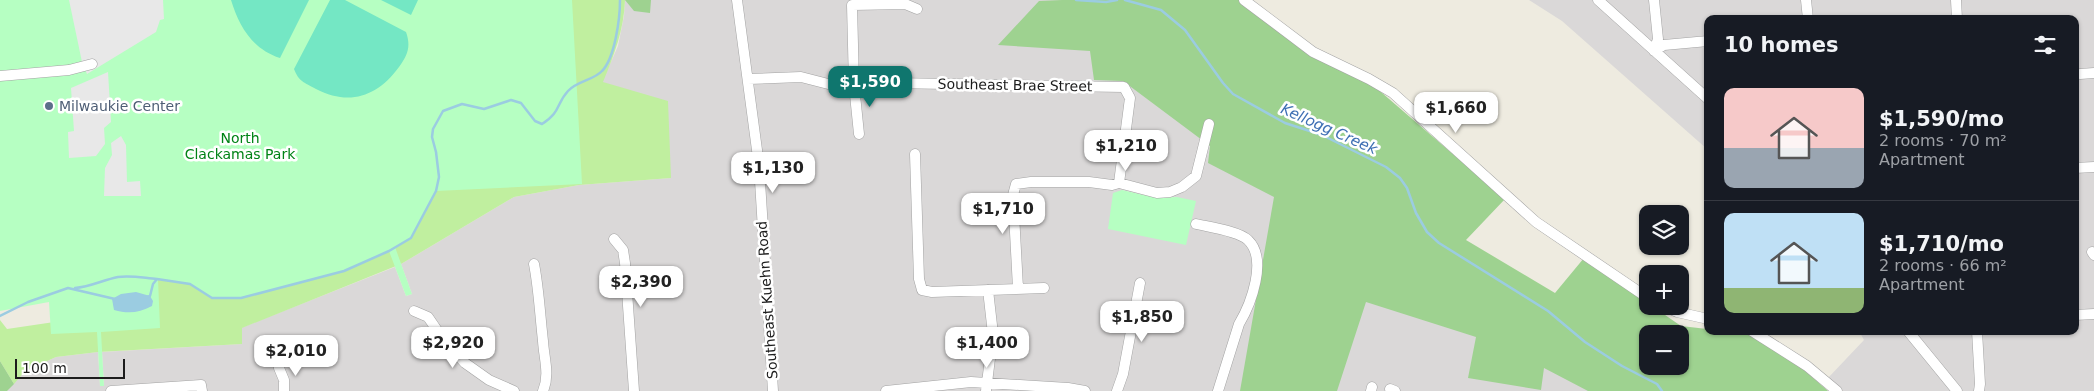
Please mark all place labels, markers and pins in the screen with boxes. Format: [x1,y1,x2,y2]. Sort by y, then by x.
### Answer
pin: $1,590 [829,66,911,108]
pin: $1,660 [1415,92,1497,134]
place label: Milwaukie Center [59,98,180,114]
marker: Milwaukie Center [43,100,55,112]
pin: $1,210 [1085,130,1167,172]
pin: $1,130 [732,152,814,194]
pin: $1,710 [962,192,1044,235]
pin: $2,390 [600,266,682,308]
pin: $1,850 [1101,300,1183,343]
pin: $2,920 [412,326,494,369]
pin: $1,400 [946,326,1028,369]
pin: $2,010 [255,334,337,377]

